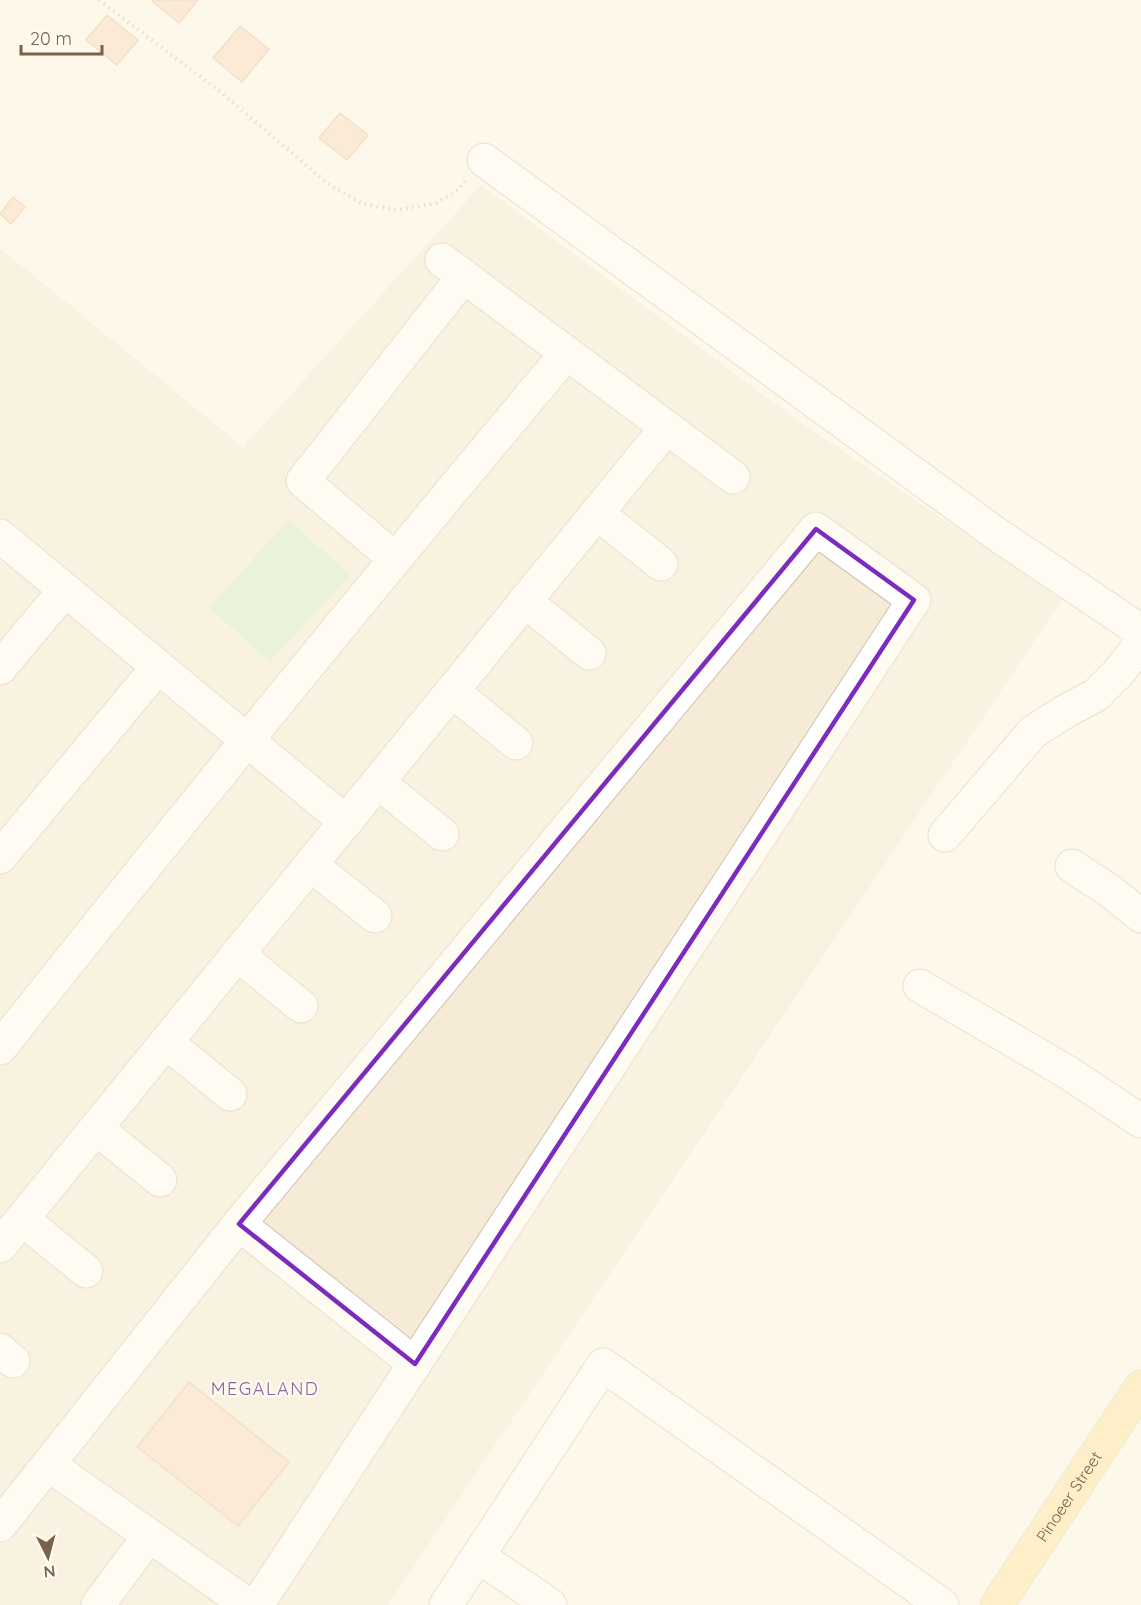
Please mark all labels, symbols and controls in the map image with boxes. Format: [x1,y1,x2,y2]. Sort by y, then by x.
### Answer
scale bar [21,18,102,56]
text: 20 m [30,27,72,50]
district label: MEGALAND [211,1377,319,1400]
street label: Pinoeer Street [1032,1447,1106,1546]
north arrow [18,1527,78,1587]
text: N [43,1561,56,1582]

